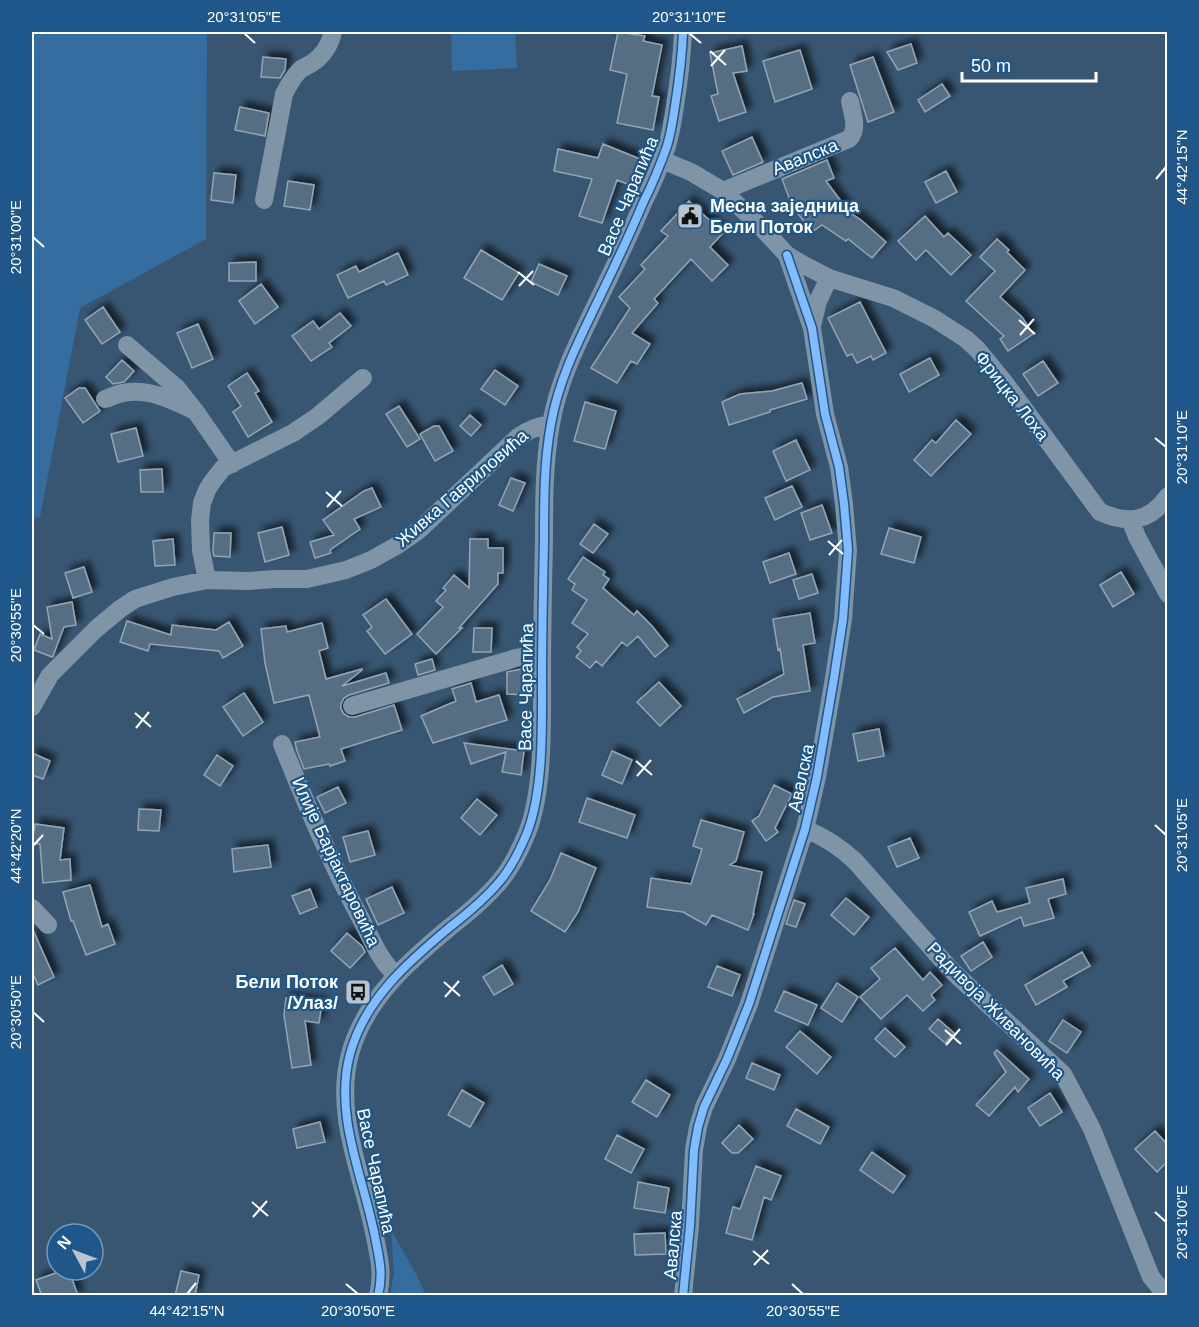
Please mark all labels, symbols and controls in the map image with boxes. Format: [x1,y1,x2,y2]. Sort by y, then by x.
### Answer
text: 20°31'05"E [207,8,281,25]
text: 20°31'10"E [652,8,726,25]
scale bar [962,45,1096,83]
text: 50 m [971,56,1011,76]
text: 44°42'15"N [1173,129,1190,205]
street label: Васе Чарапића [594,132,663,259]
street label: Авалска [769,134,842,179]
place label: Месна заједница Бели Поток [710,196,860,237]
text: 20°31'00"E [7,200,24,274]
public building icon: Месна заједница Бели Поток [675,201,705,231]
street label: Фрицка Лоха [971,347,1054,445]
text: 20°31'10"E [1173,410,1190,484]
street label: Живка Гавриловића [392,425,533,551]
text: 20°30'55"E [7,588,24,662]
street label: Васе Чарапића [515,622,537,751]
street label: Авалска [784,741,818,814]
street label: Илије Барјактаровића [288,774,384,951]
text: 20°31'05"E [1173,798,1190,872]
text: 44°42'20"N [7,808,24,884]
street label: Радивоја Живановића [923,938,1070,1085]
place label: Бели Поток /Улаз/ [235,972,339,1013]
text: 20°30'50"E [7,975,24,1049]
bus stop icon: Бели Поток /Улаз/ [343,977,373,1007]
street label: Васе Чарапића [353,1106,399,1237]
text: 20°31'00"E [1173,1185,1190,1259]
street label: Авалска [660,1209,686,1280]
north arrow [45,1222,105,1282]
text: N [54,1233,74,1252]
text: 44°42'15"N [149,1302,225,1319]
text: 20°30'50"E [321,1302,395,1319]
text: 20°30'55"E [766,1302,840,1319]

